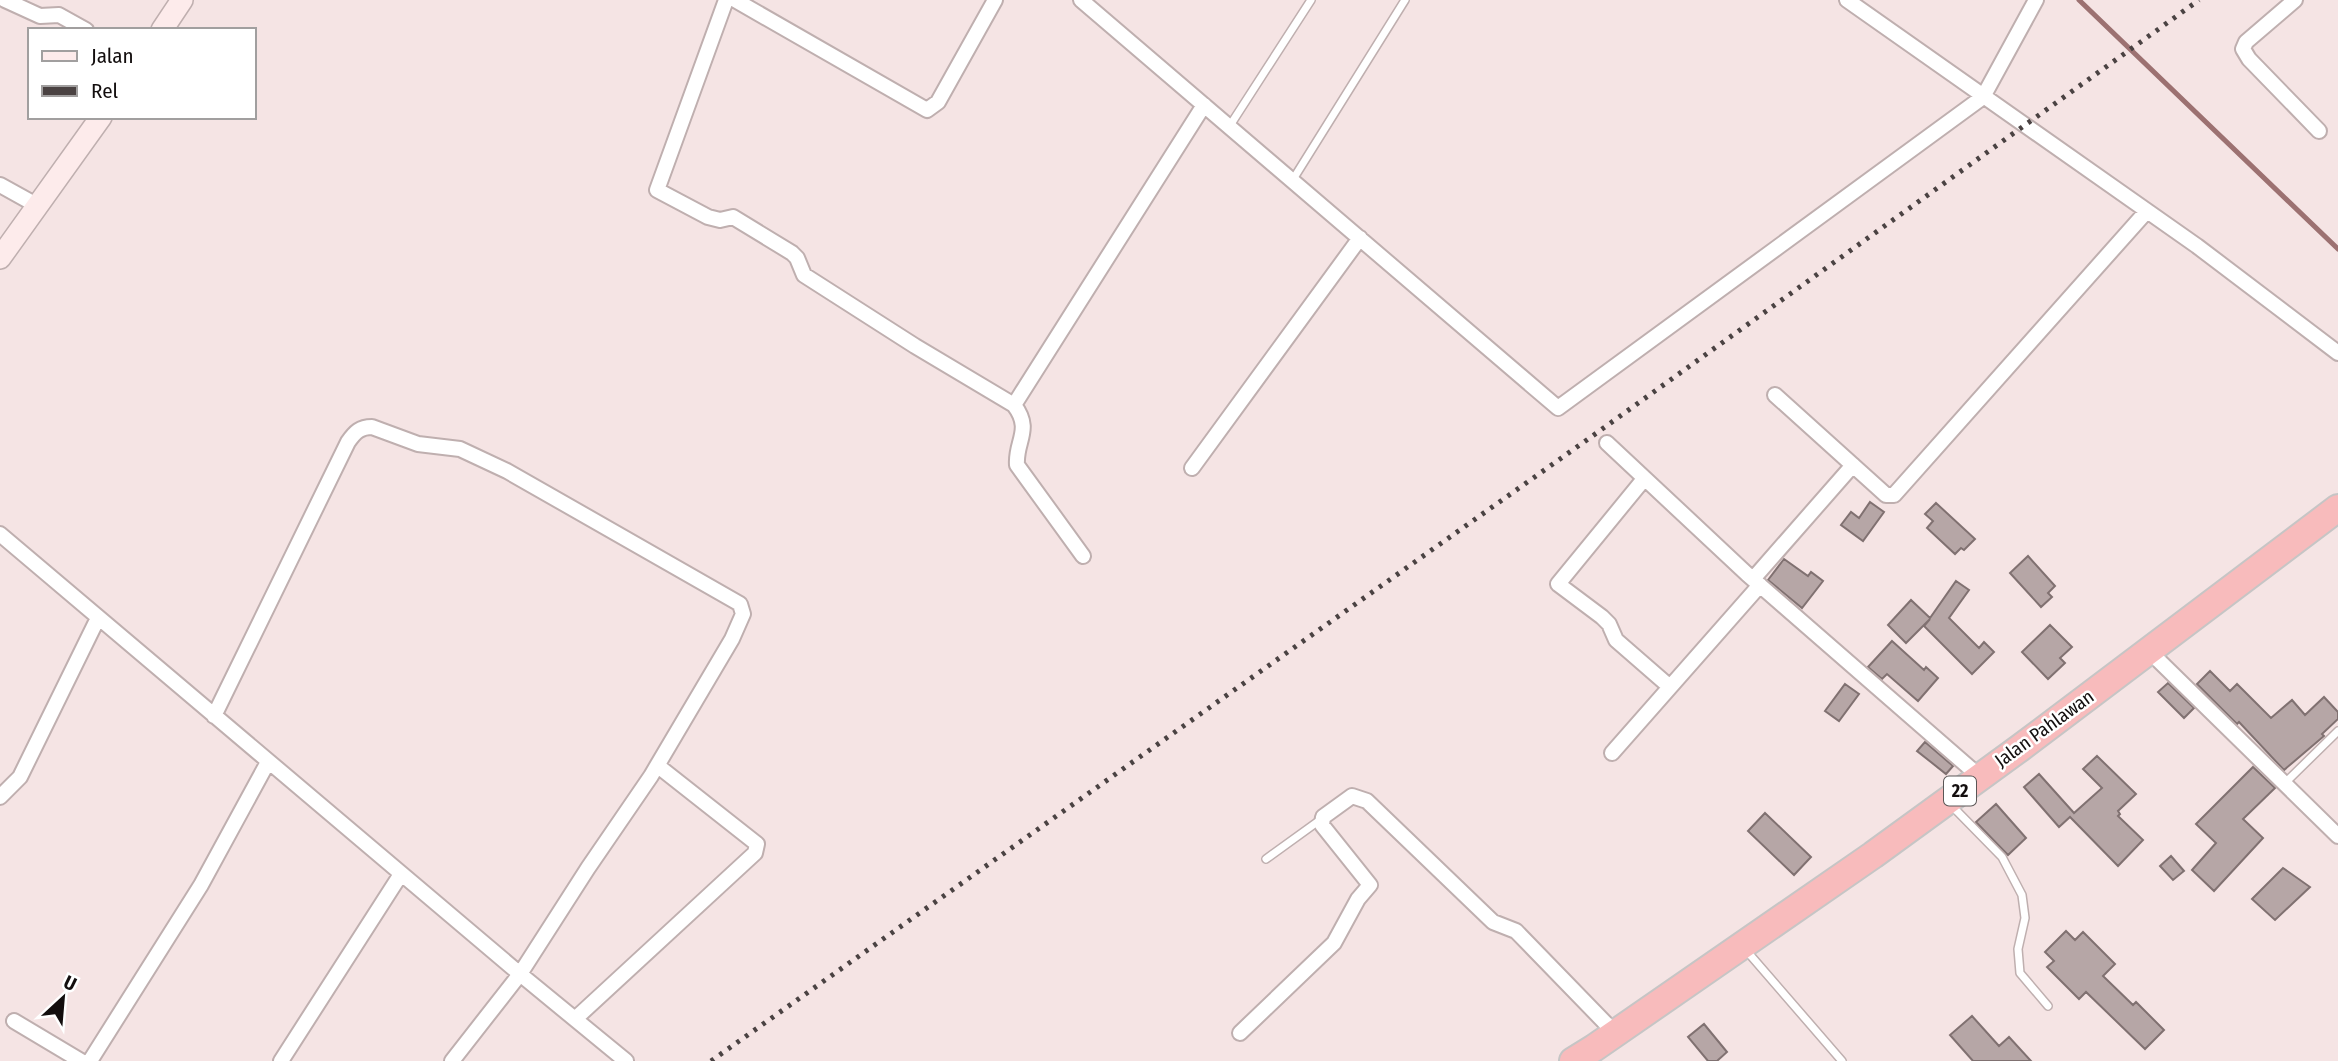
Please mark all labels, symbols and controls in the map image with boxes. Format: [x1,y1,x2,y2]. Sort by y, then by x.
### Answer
legend [28,28,256,119]
text: Jalan [91,43,134,69]
text: Rel [91,78,119,104]
street label: Jalan Pahlawan [1990,685,2098,772]
road number: 22 [1944,776,1976,806]
north arrow [28,963,98,1033]
text: U [60,970,80,996]

